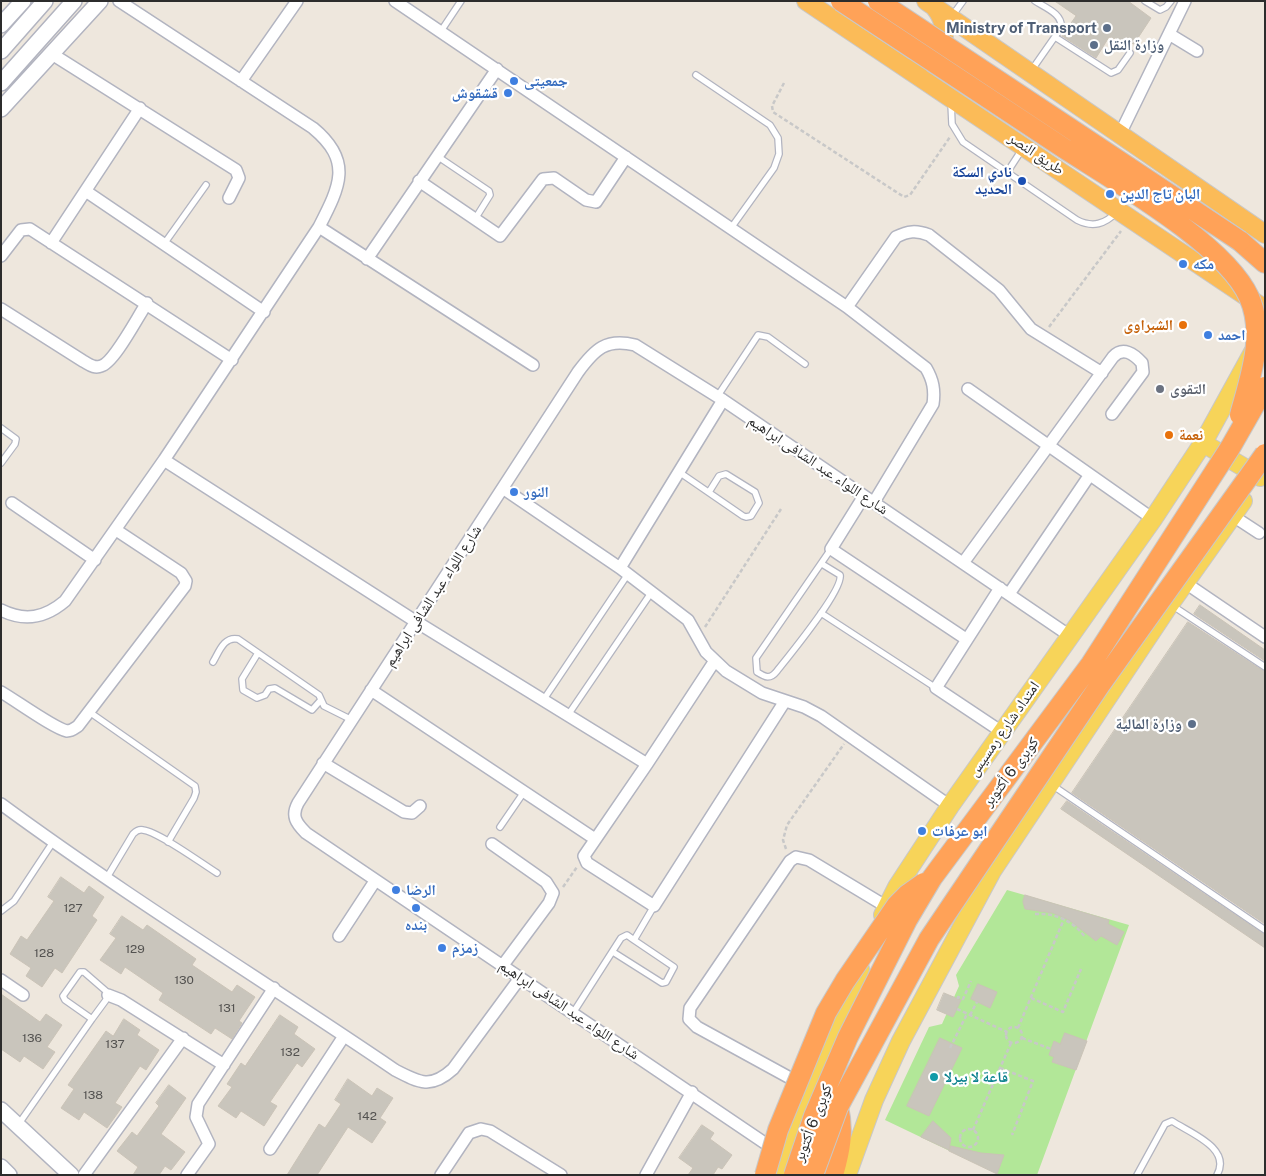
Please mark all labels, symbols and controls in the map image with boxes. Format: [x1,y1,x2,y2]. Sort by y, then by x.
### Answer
place label: Ministry of Transport [946,19,1097,37]
marker: Ministry of Transport [1101,22,1113,34]
place label: وزارة النقل [1104,36,1164,54]
marker: وزارة النقل [1088,39,1100,51]
place label: جمعيتى [524,72,568,90]
marker: جمعيتى [508,75,520,87]
place label: قشقوش [452,84,498,102]
marker: قشقوش [502,87,514,99]
street label: طريق النصر [1005,129,1067,179]
place label: نادي السكة الحديد [952,163,1012,198]
marker: نادي السكة الحديد [1016,175,1028,187]
place label: البان تاج الدين [1120,185,1200,203]
marker: البان تاج الدين [1104,188,1116,200]
place label: مكه [1193,255,1214,273]
marker: مكه [1177,258,1189,270]
place label: الشبراوى [1123,316,1173,334]
marker: الشبراوى [1177,319,1189,331]
place label: احمد [1218,326,1245,344]
marker: احمد [1202,329,1214,341]
place label: التقوى [1170,380,1206,398]
marker: التقوى [1154,383,1166,395]
street label: شارع اللواء عبد الشافى ابراهيم [745,411,891,519]
place label: نعمة [1179,426,1203,444]
marker: نعمة [1163,429,1175,441]
place label: النور [524,483,549,501]
marker: النور [508,486,520,498]
street label: شارع اللواء عبد الشافى ابراهيم [380,522,486,670]
street label: امتداد شارع رمسيس [965,678,1043,780]
place label: وزارة المالية [1116,715,1182,733]
marker: وزارة المالية [1186,718,1198,730]
street label: كوبرى 6 أكتوبر [979,734,1043,810]
place label: ابو عرفات [932,822,988,840]
marker: ابو عرفات [916,825,928,837]
place label: الرضا [406,881,436,899]
marker: الرضا [390,884,402,896]
house number: 127 [63,901,83,915]
marker: بنده [410,902,422,914]
place label: بنده [405,916,427,934]
place label: زمزم [452,939,478,957]
house number: 129 [125,942,145,956]
marker: زمزم [436,942,448,954]
house number: 128 [34,946,54,960]
street label: شارع اللواء عبد الشافى ابراهيم [496,956,642,1064]
house number: 130 [174,973,194,987]
house number: 131 [218,1001,236,1015]
house number: 136 [22,1031,42,1045]
house number: 137 [105,1037,125,1051]
house number: 132 [280,1045,300,1059]
place label: قاعة لا بيرلا [944,1068,1008,1086]
marker: قاعة لا بيرلا [928,1071,940,1083]
street label: كوبرى 6 أكتوبر [790,1082,836,1164]
house number: 138 [83,1088,103,1102]
house number: 142 [357,1109,377,1123]

